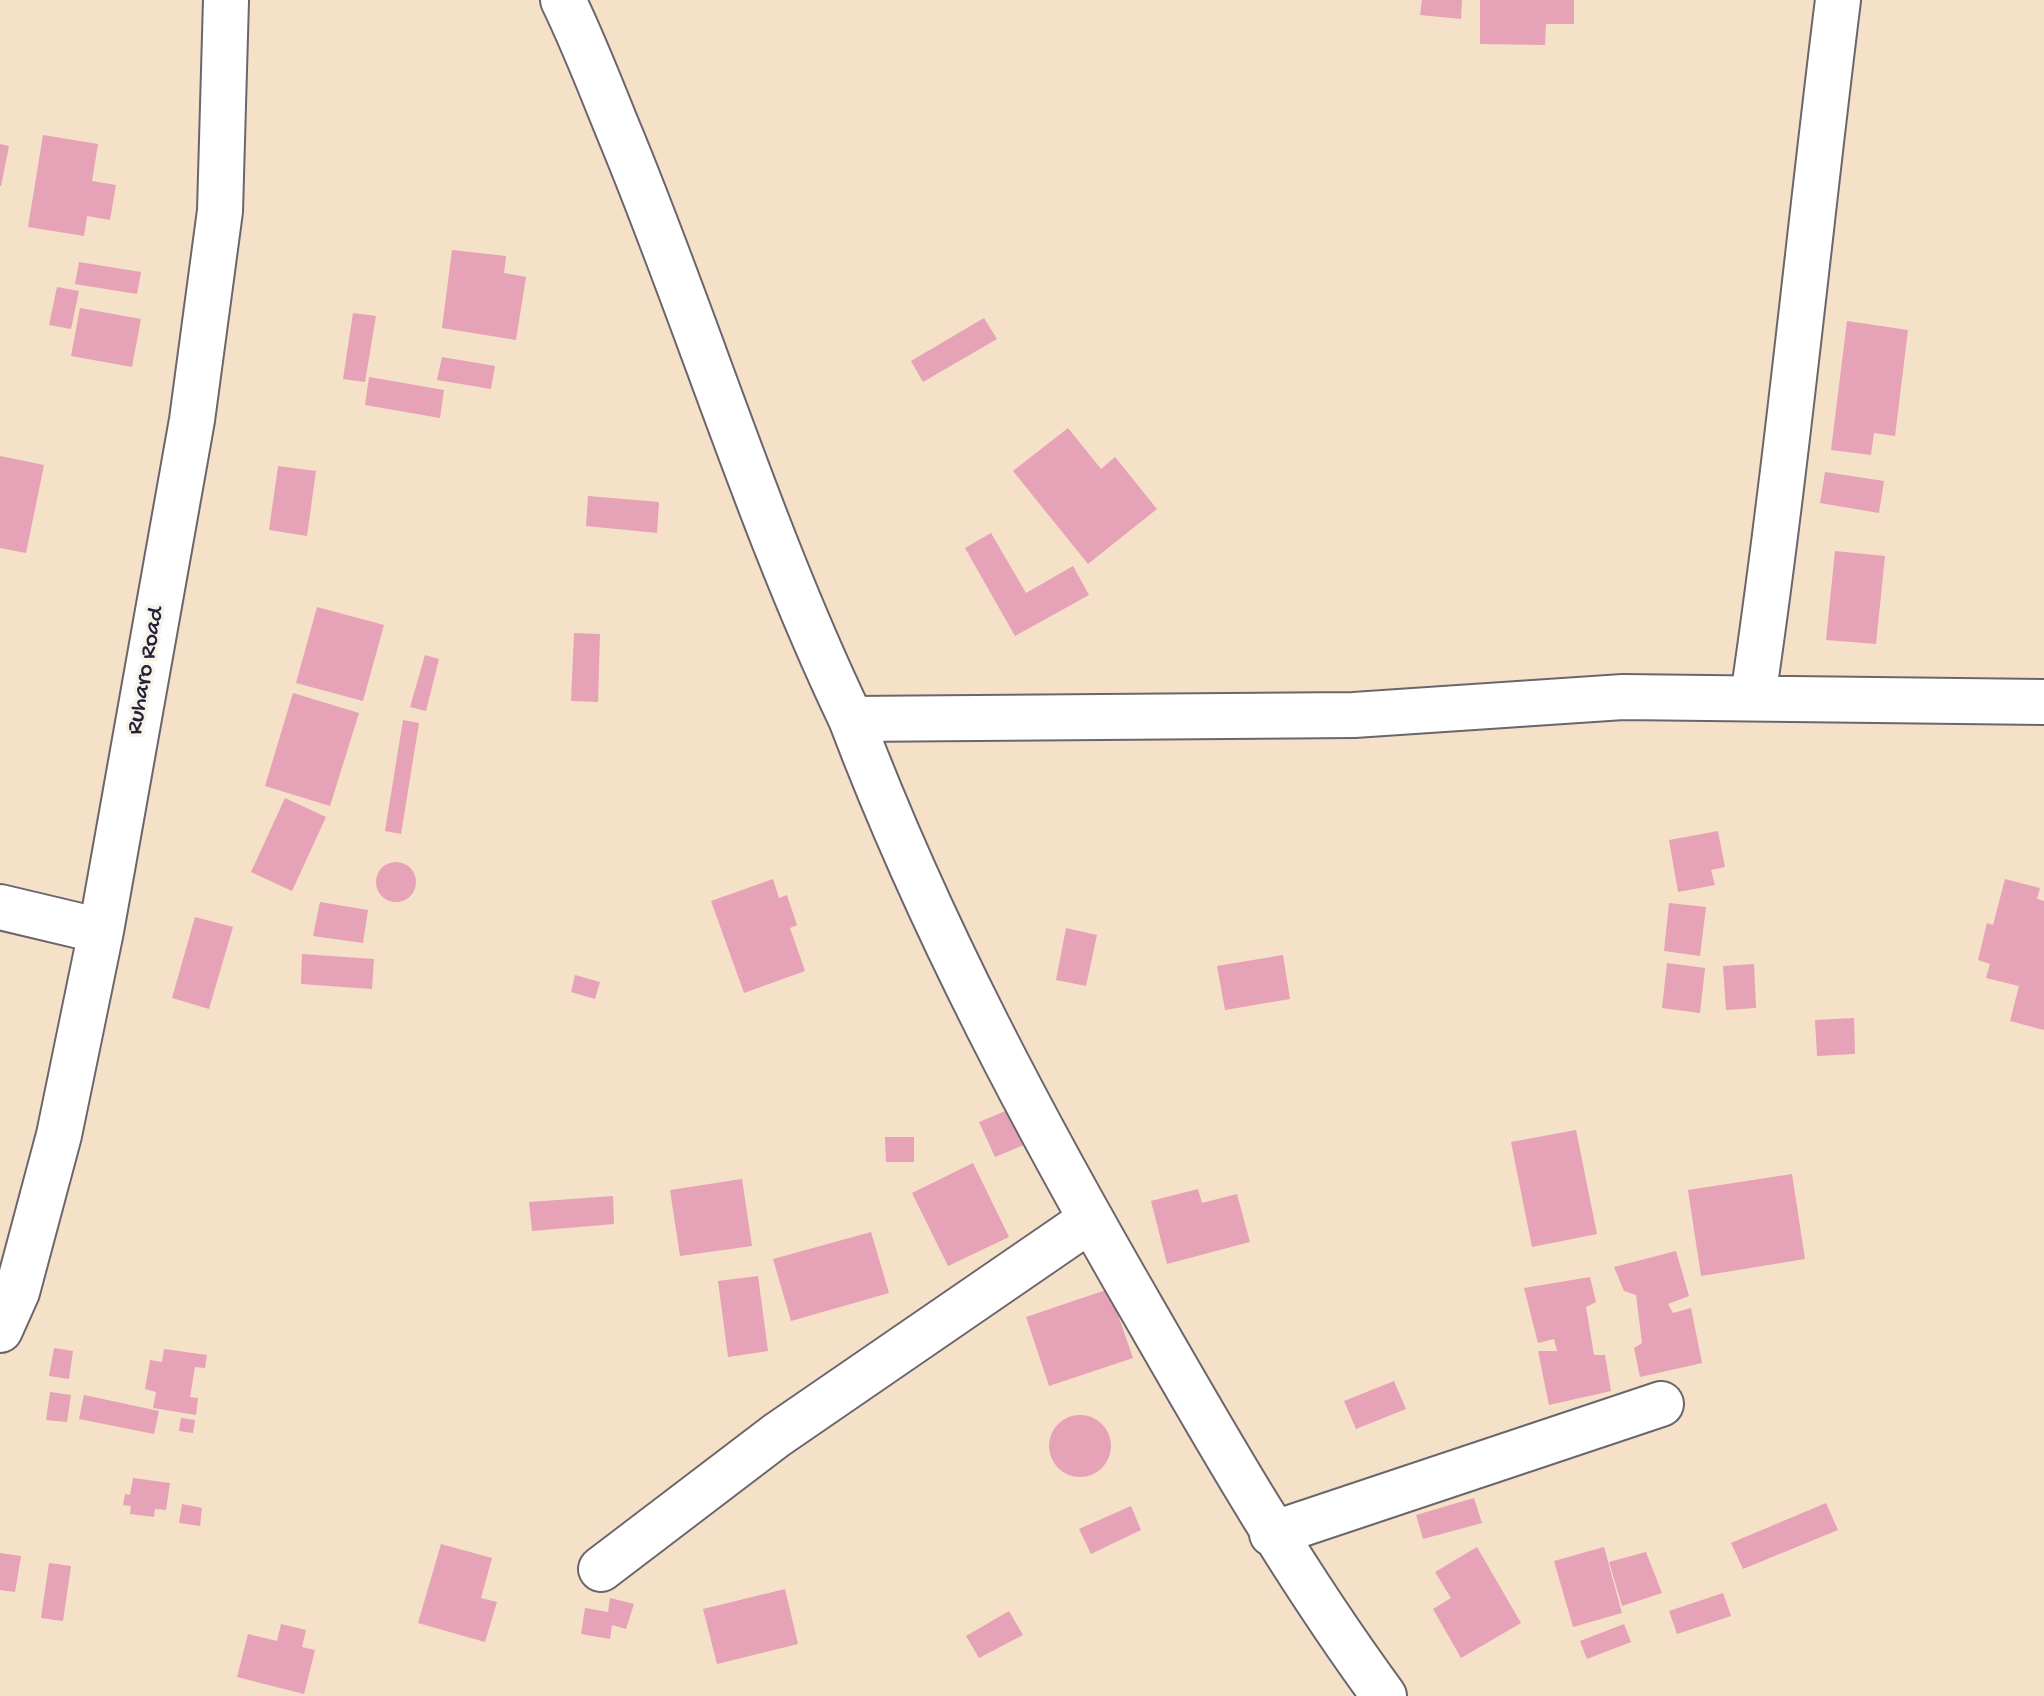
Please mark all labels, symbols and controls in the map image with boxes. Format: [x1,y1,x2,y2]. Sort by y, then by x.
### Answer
street label: Ruharo Road [122,605,172,737]

